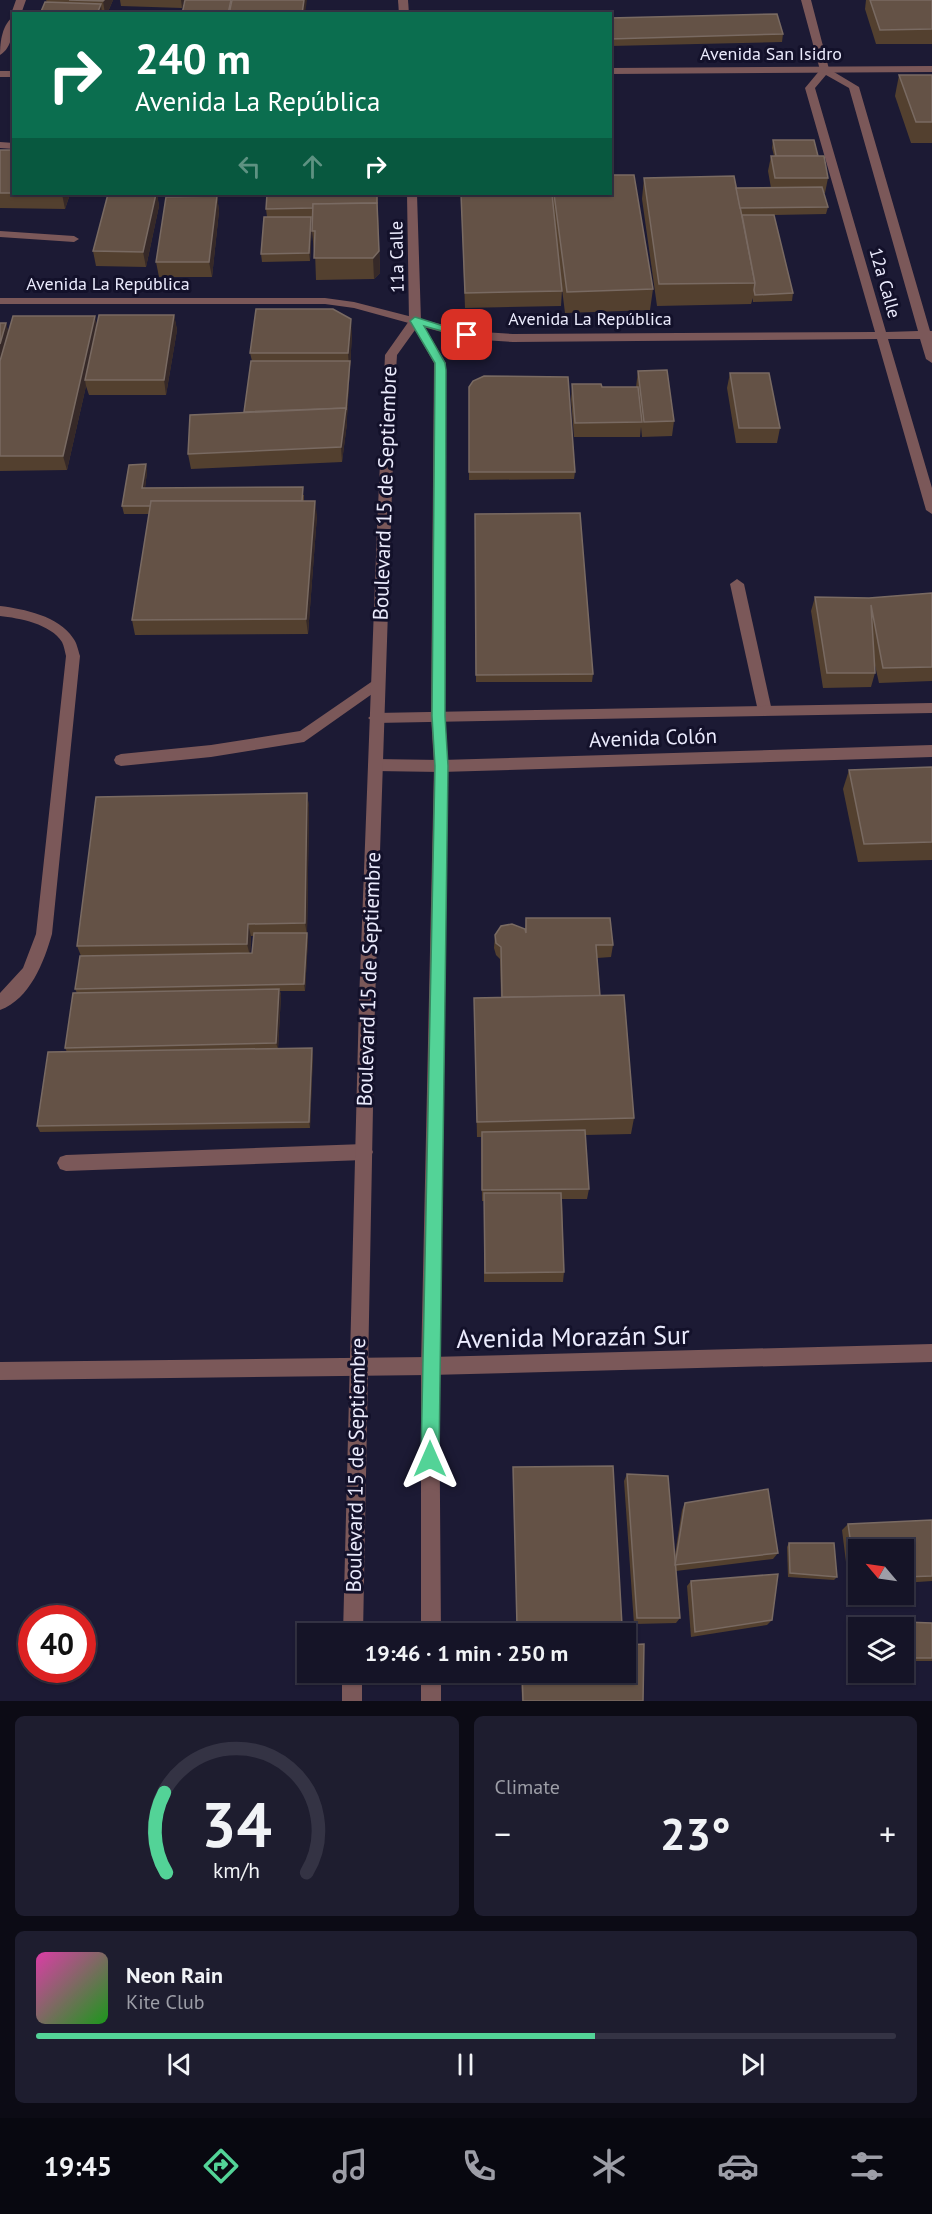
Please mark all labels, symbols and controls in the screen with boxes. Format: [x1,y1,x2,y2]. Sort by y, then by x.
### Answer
text: 240 m [135,31,251,86]
icon: right [36,36,114,114]
street label: Avenida San Isidro [700,42,842,65]
text: Avenida La República [135,84,380,118]
icon: left [233,150,266,183]
icon: ahead [296,150,329,183]
icon: right [359,150,392,183]
street label: 11a Calle [384,221,409,293]
street label: 12a Calle [865,245,906,321]
street label: Avenida La República [26,272,190,295]
street label: Avenida La República [508,307,672,330]
pin [441,309,492,360]
icon: arrive [450,318,483,351]
street label: Boulevard 15 de Septiembre [367,365,402,621]
street label: Avenida Colón [589,722,717,753]
street label: Boulevard 15 de Septiembre [351,851,386,1107]
street label: Avenida Morazán Sur [456,1318,690,1355]
street label: Boulevard 15 de Septiembre [340,1337,371,1593]
position arrow [398,1427,462,1491]
north arrow [848,1539,914,1605]
map controls [848,1539,914,1683]
speed limit sign: 40 [18,1605,96,1683]
button: layers [848,1617,914,1683]
text: 19:46 · 1 min · 250 m [365,1639,568,1667]
text: Climate [495,1774,560,1800]
text: 34 [201,1783,272,1864]
text: 23° [660,1804,731,1862]
text: − [495,1812,511,1855]
text: + [879,1812,896,1855]
text: km/h [213,1856,260,1884]
text: Neon Rain [126,1961,223,1989]
text: Kite Club [126,1989,204,2015]
icon: previous [163,2048,196,2081]
icon: pause [449,2048,482,2081]
icon: next [736,2048,769,2081]
icon: directions [200,2145,242,2187]
icon: music [329,2145,371,2187]
icon: phone [458,2145,500,2187]
icon: climate [588,2145,630,2187]
icon: car [717,2145,759,2187]
icon: filters [846,2145,888,2187]
text: 19:45 [44,2149,112,2183]

